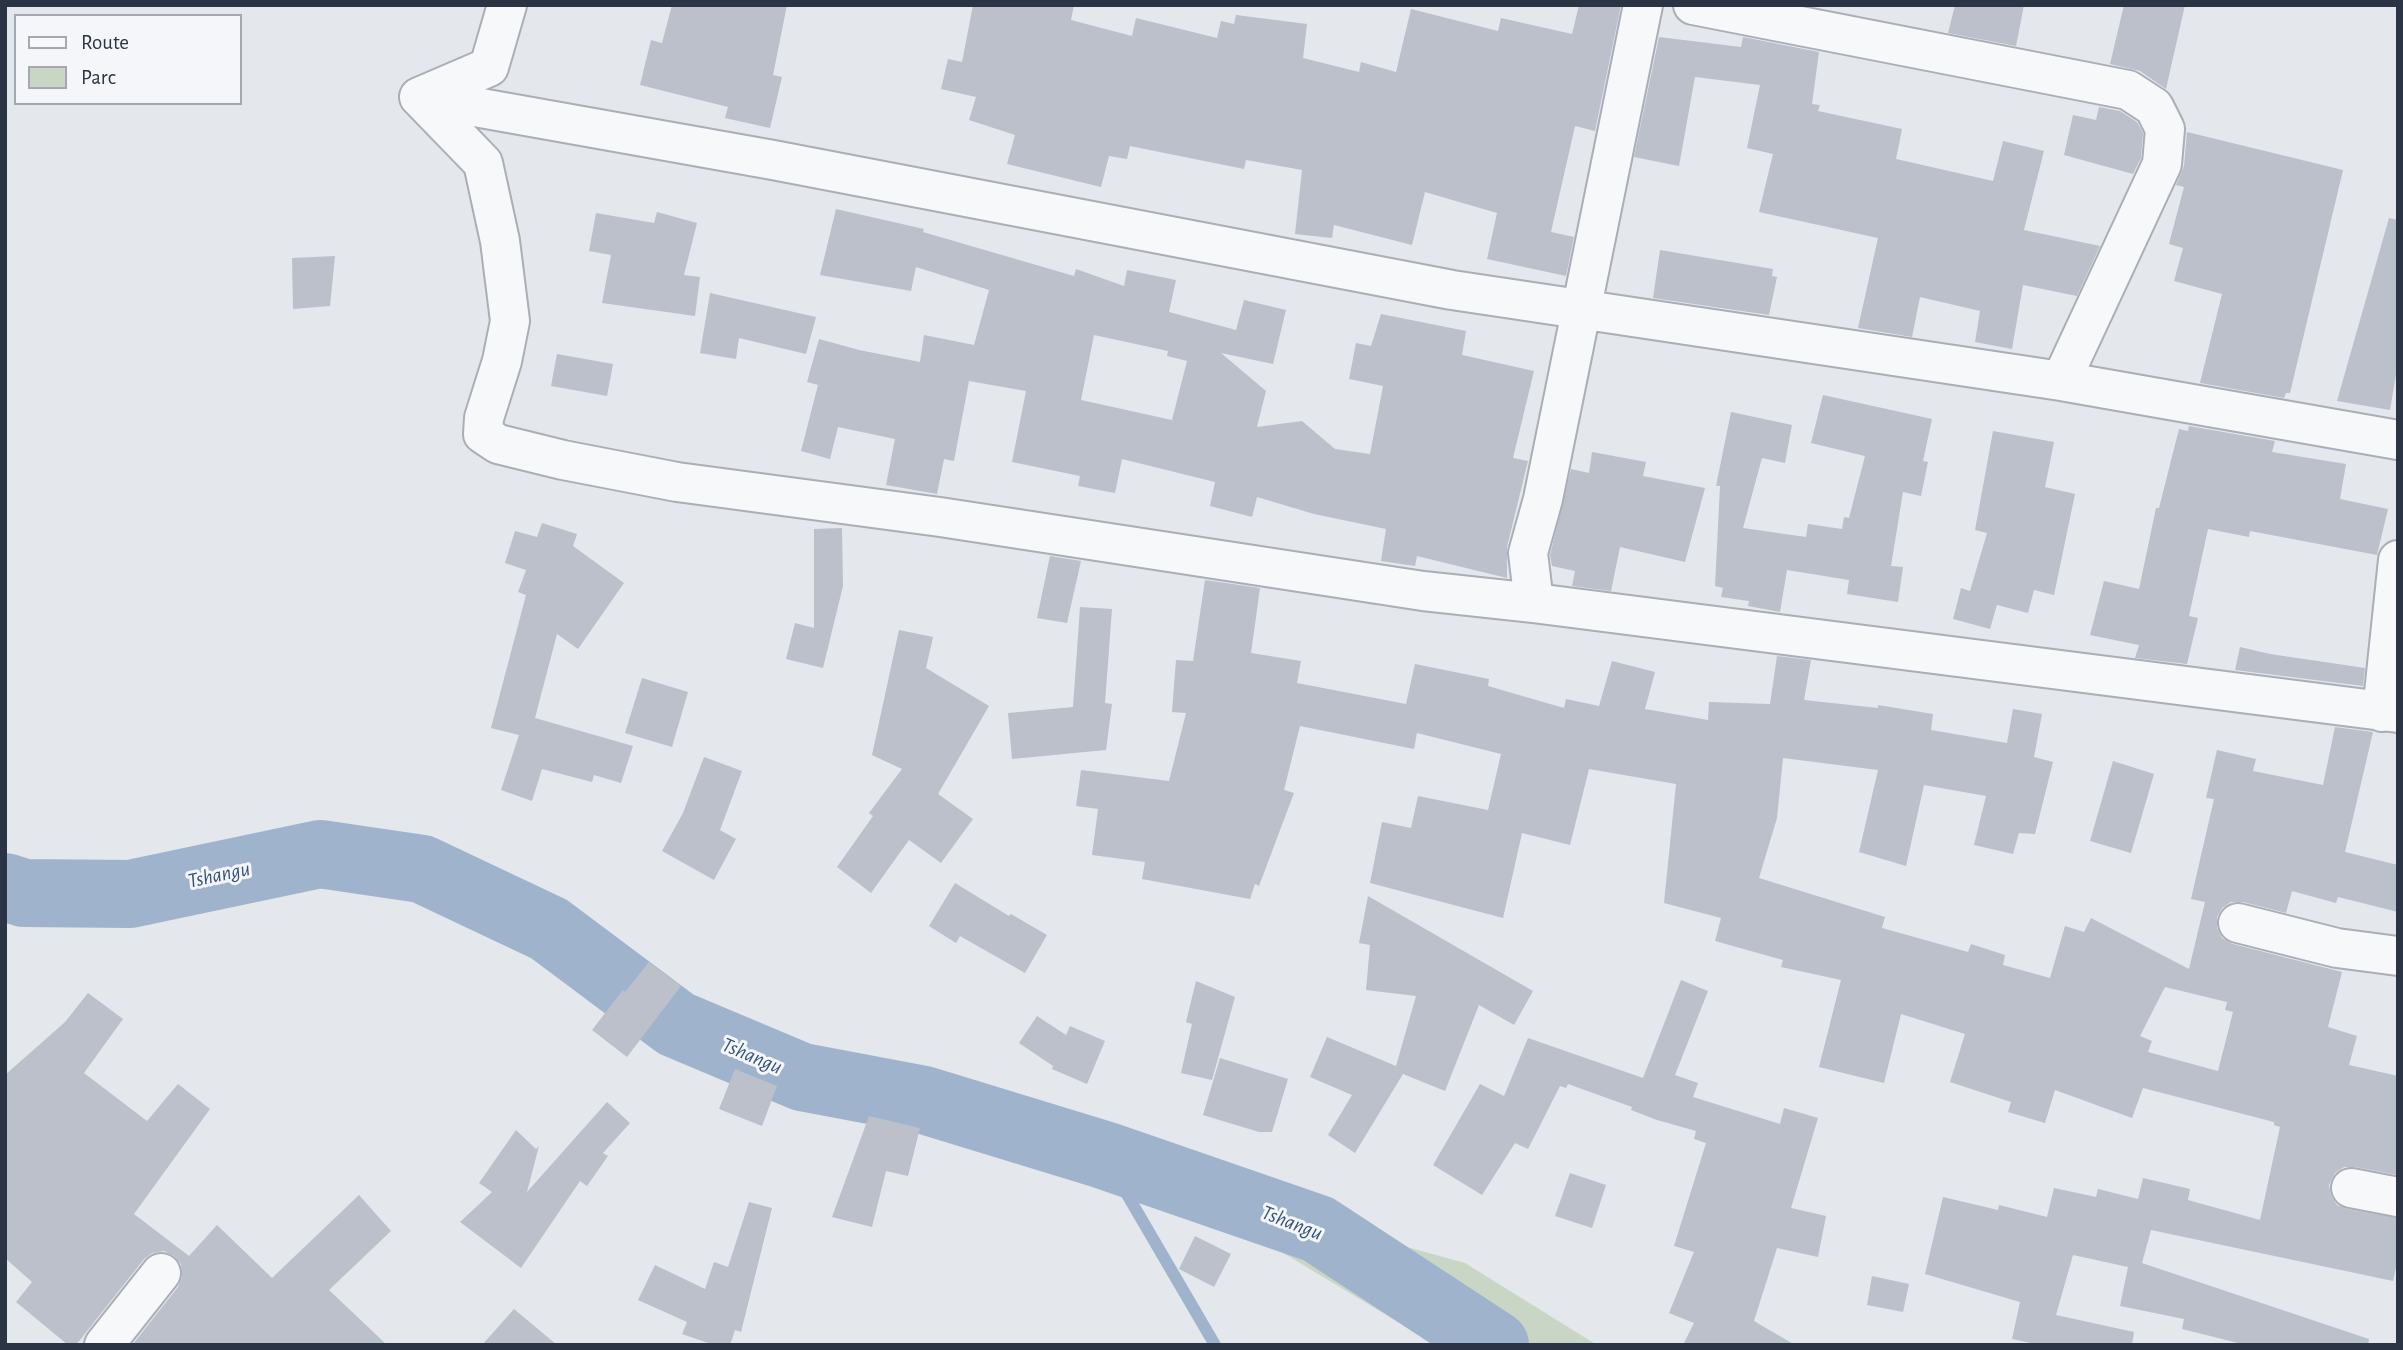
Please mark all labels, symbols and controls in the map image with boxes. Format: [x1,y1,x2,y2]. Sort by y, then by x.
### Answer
legend [14,14,242,105]
text: Route [81,32,129,53]
text: Parc [81,67,116,88]
water label: Tshangu [185,856,253,894]
water label: Tshangu [718,1032,786,1080]
water label: Tshangu [1258,1200,1326,1246]

